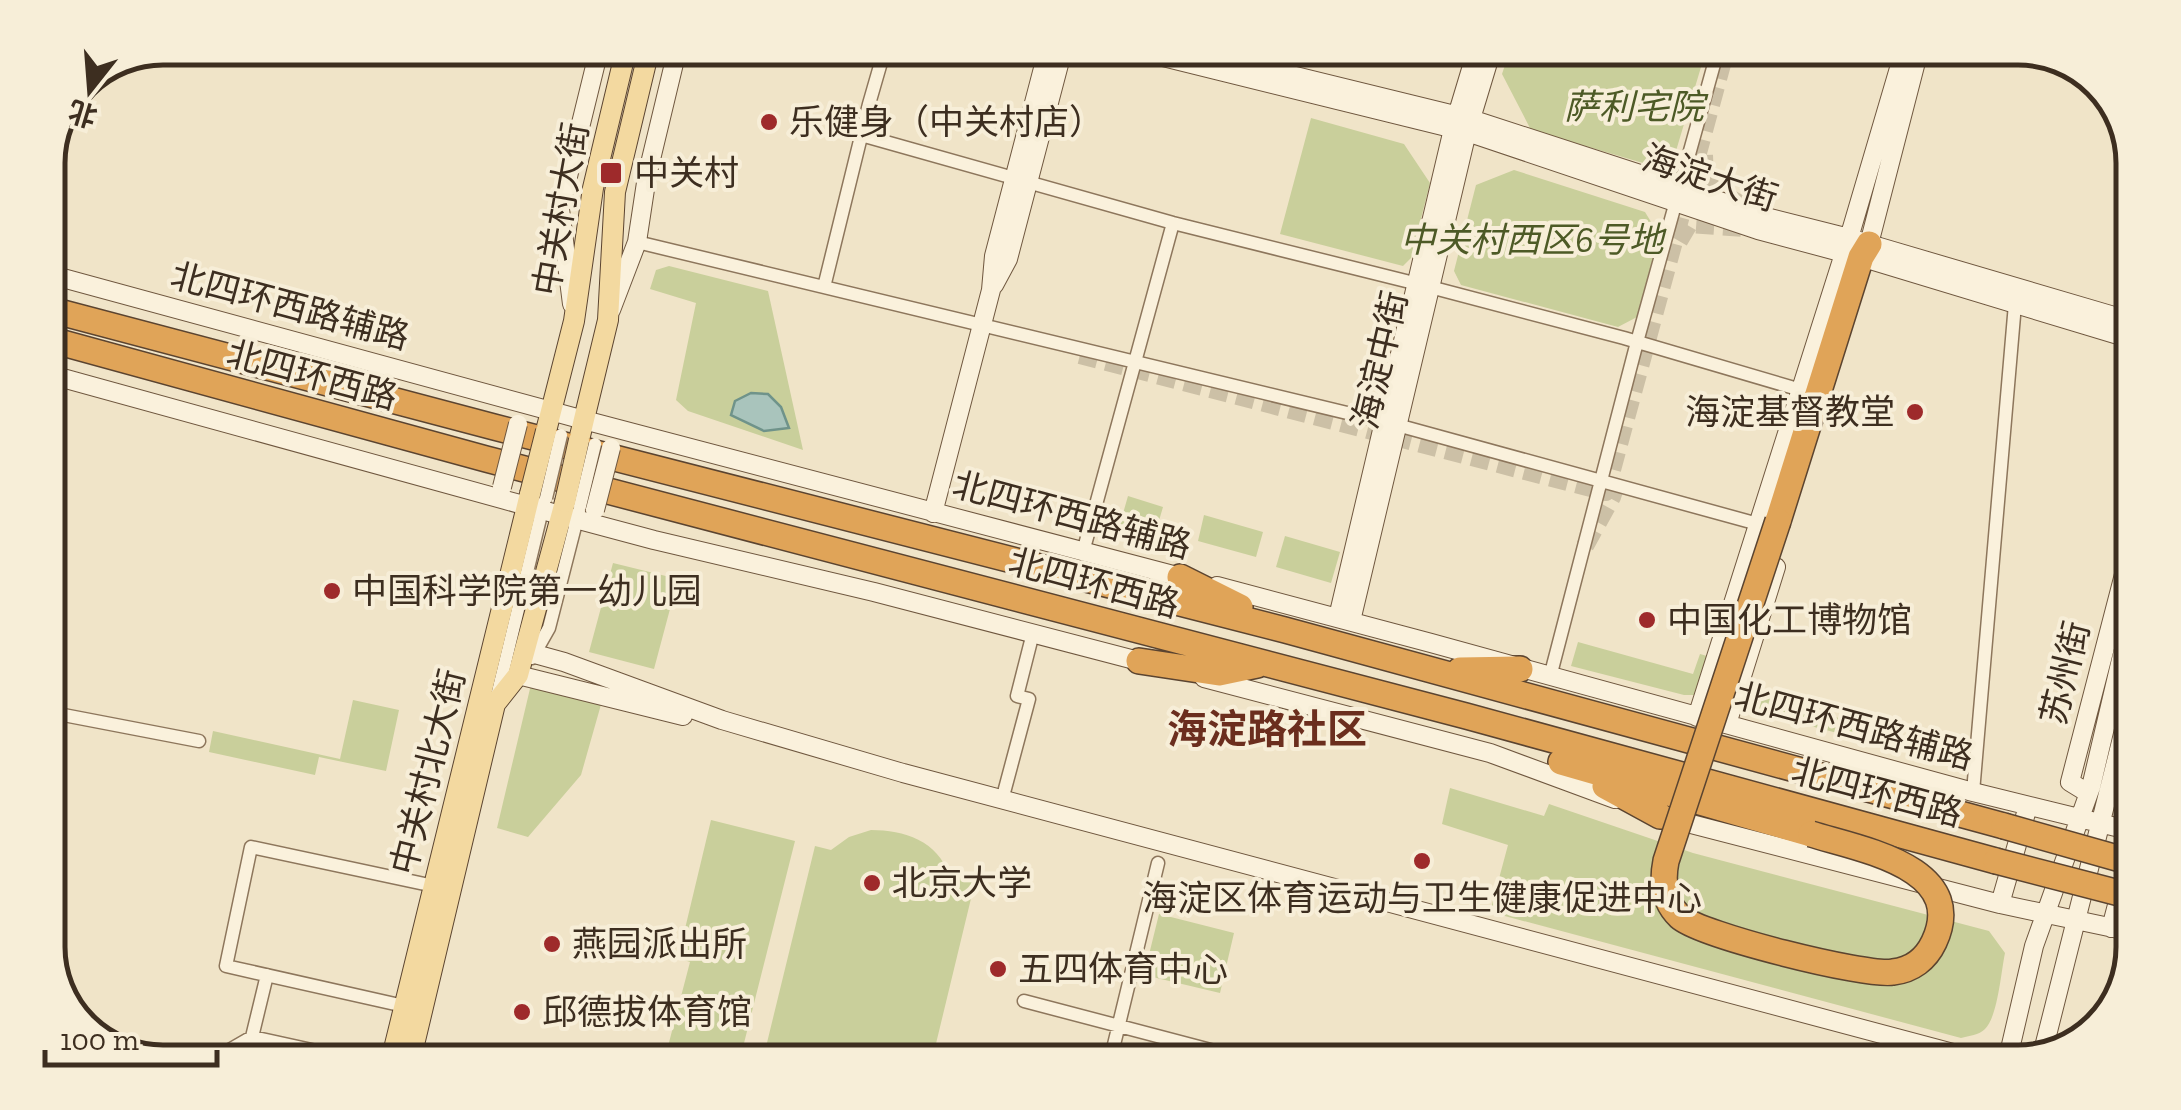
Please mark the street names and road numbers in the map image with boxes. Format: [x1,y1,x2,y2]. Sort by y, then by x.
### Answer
street label: 中关村大街 [525,119,597,299]
street label: 海淀大街 [1637,136,1783,220]
street label: 北四环西路辅路 [166,254,414,358]
street label: 海淀中街 [1344,287,1416,433]
street label: 北四环西路 [222,332,402,418]
street label: 北四环西路辅路 [948,463,1196,567]
street label: 北四环西路 [1004,540,1184,626]
street label: 苏州街 [2032,617,2098,729]
street label: 中关村北大街 [382,665,474,879]
street label: 北四环西路辅路 [1730,674,1978,778]
street label: 北四环西路 [1787,749,1967,835]

